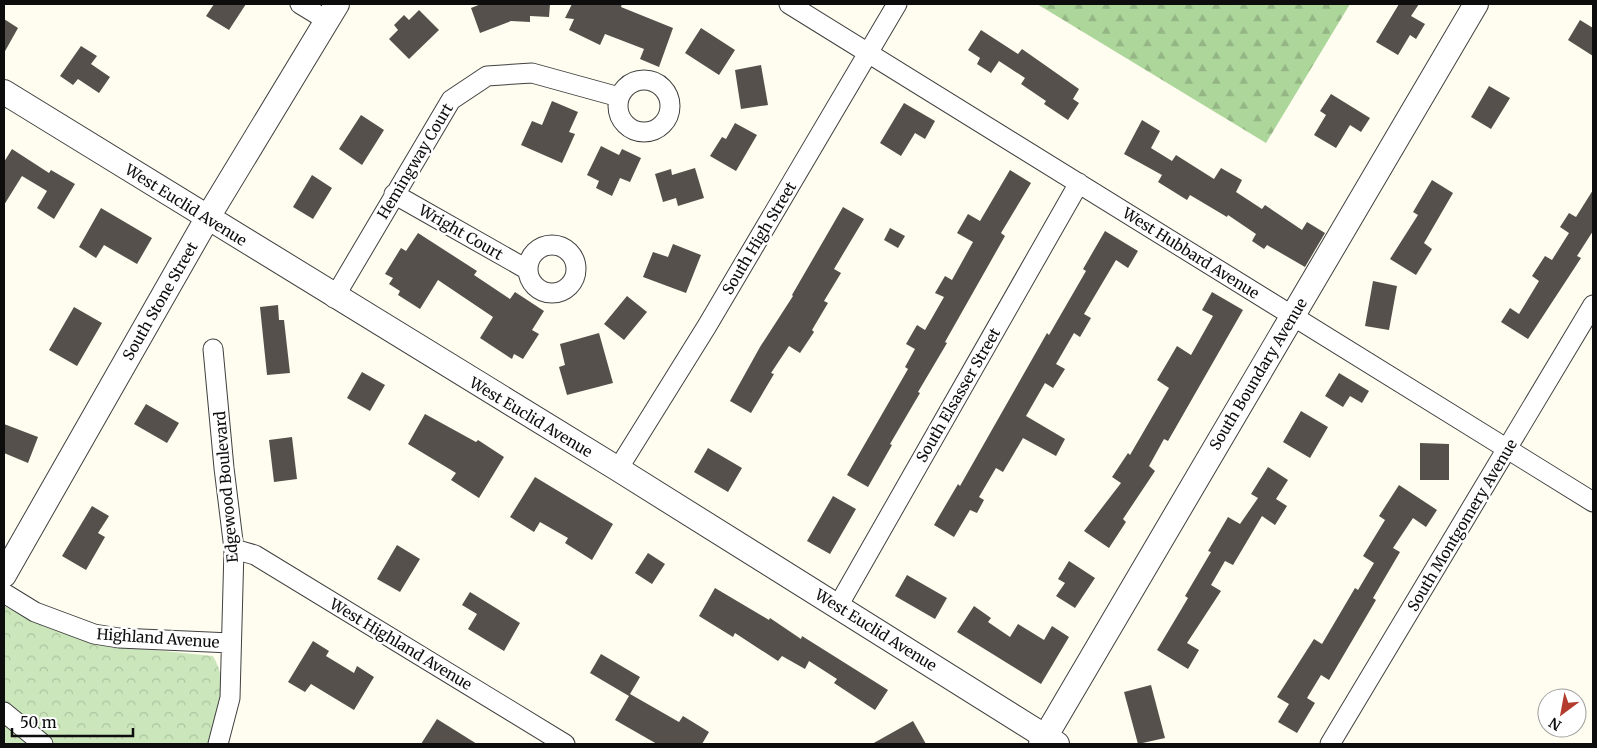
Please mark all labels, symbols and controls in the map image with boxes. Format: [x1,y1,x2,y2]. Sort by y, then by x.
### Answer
street label: Hemingway Court [373,100,457,222]
street label: West Euclid Avenue [121,159,250,250]
street label: South High Street [718,178,800,298]
street label: Wright Court [415,200,507,264]
street label: West Hubbard Avenue [1118,203,1263,303]
street label: South Stone Street [118,238,202,364]
street label: South Boundary Avenue [1205,294,1311,453]
street label: South Elsasser Street [912,324,1004,466]
street label: West Euclid Avenue [465,372,596,461]
street label: Edgewood Boulevard [210,410,242,564]
street label: South Montgomery Avenue [1403,435,1521,614]
street label: West Euclid Avenue [811,584,940,675]
street label: West Highland Avenue [326,594,476,694]
street label: Highland Avenue [96,624,220,652]
north arrow [1537,688,1587,738]
scale bar [12,706,134,738]
text: 50 m [20,713,57,732]
text: N [1546,713,1565,735]

